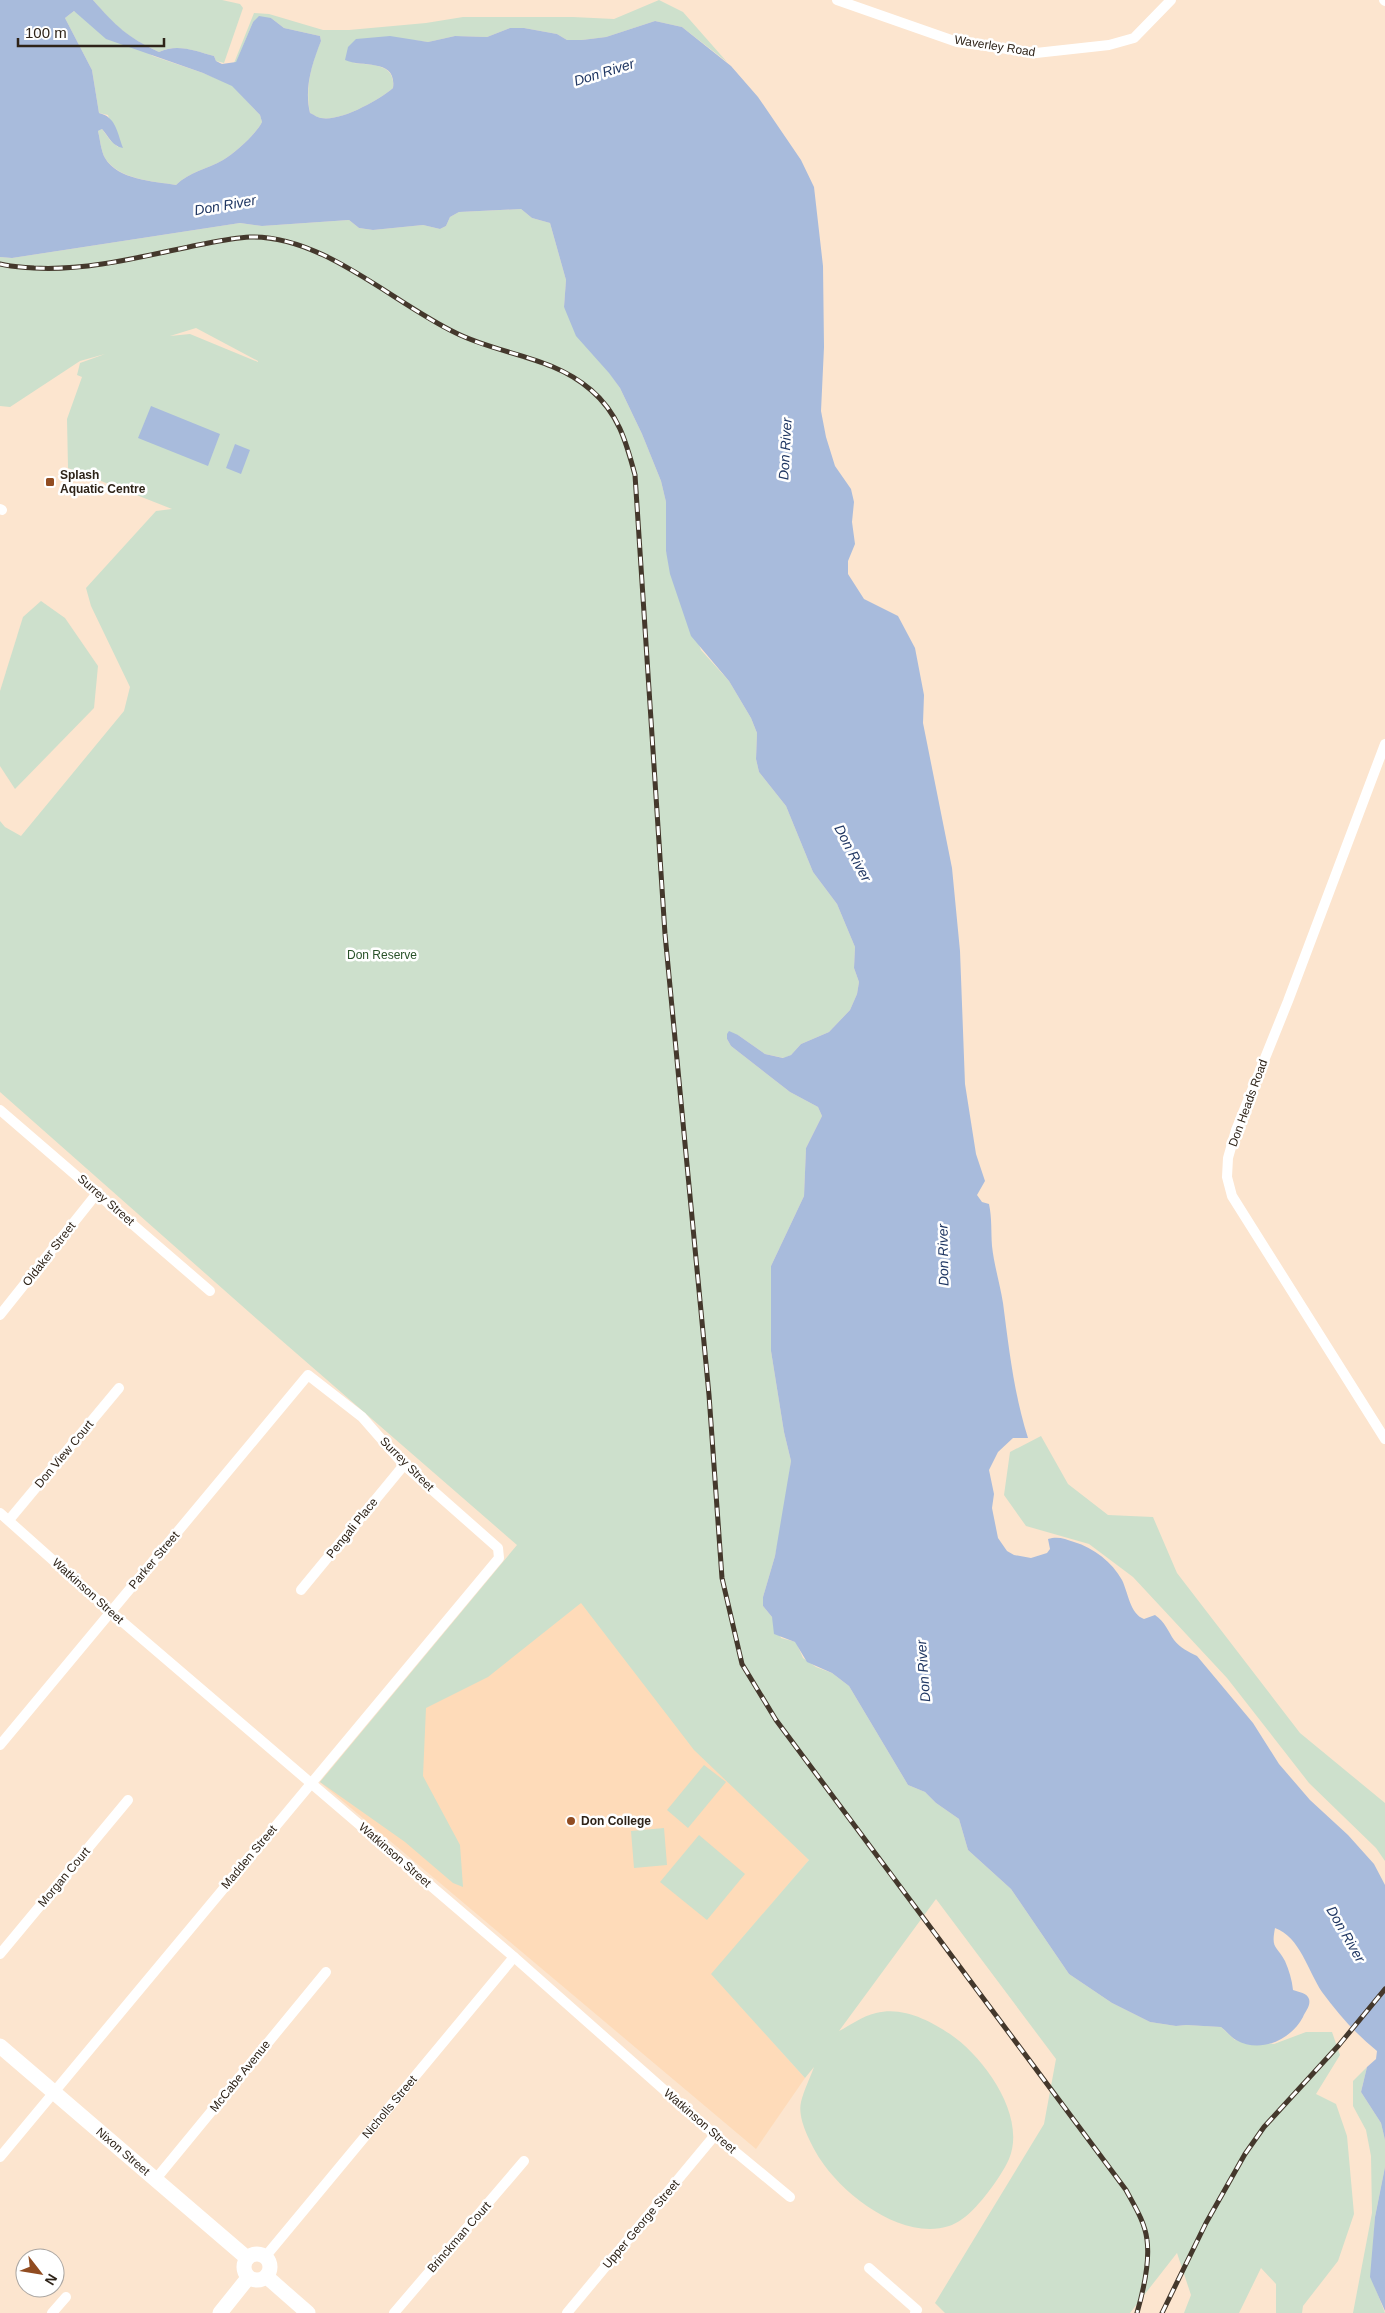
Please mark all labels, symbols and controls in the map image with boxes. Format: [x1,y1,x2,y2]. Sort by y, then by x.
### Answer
scale bar [18,15,164,47]
text: 100 m [25,24,67,41]
street label: Waverley Road [954,33,1036,59]
water label: Don River [572,55,637,89]
water label: Don River [193,191,258,218]
water label: Don River [775,416,795,481]
place label: Splash Aquatic Centre [60,468,146,496]
marker: Splash Aquatic Centre [44,476,56,488]
water label: Don River [831,822,875,885]
park label: Don Reserve [347,948,417,962]
street label: Don Heads Road [1226,1057,1270,1149]
street label: Surrey Street [75,1172,138,1229]
street label: Oldaker Street [20,1219,79,1289]
water label: Don River [934,1222,952,1286]
street label: Don View Court [32,1417,97,1491]
street label: Surrey Street [377,1434,437,1494]
street label: Pengali Place [323,1495,381,1561]
street label: Parker Street [126,1528,183,1592]
street label: Watkinson Street [50,1555,127,1627]
water label: Don River [913,1638,933,1703]
place label: Don College [581,1814,651,1828]
marker: Don College [565,1815,577,1827]
street label: Watkinson Street [356,1820,434,1891]
street label: Madden Street [218,1822,280,1892]
street label: Morgan Court [35,1844,93,1910]
water label: Don River [1324,1903,1369,1966]
street label: McCabe Avenue [207,2037,273,2115]
street label: Nicholls Street [359,2072,420,2141]
street label: Watkinson Street [661,2086,739,2157]
street label: Nixon Street [93,2125,153,2179]
street label: Upper George Street [600,2176,683,2271]
street label: Brinckman Court [424,2198,494,2275]
north arrow [15,2248,65,2298]
text: N [42,2271,61,2288]

